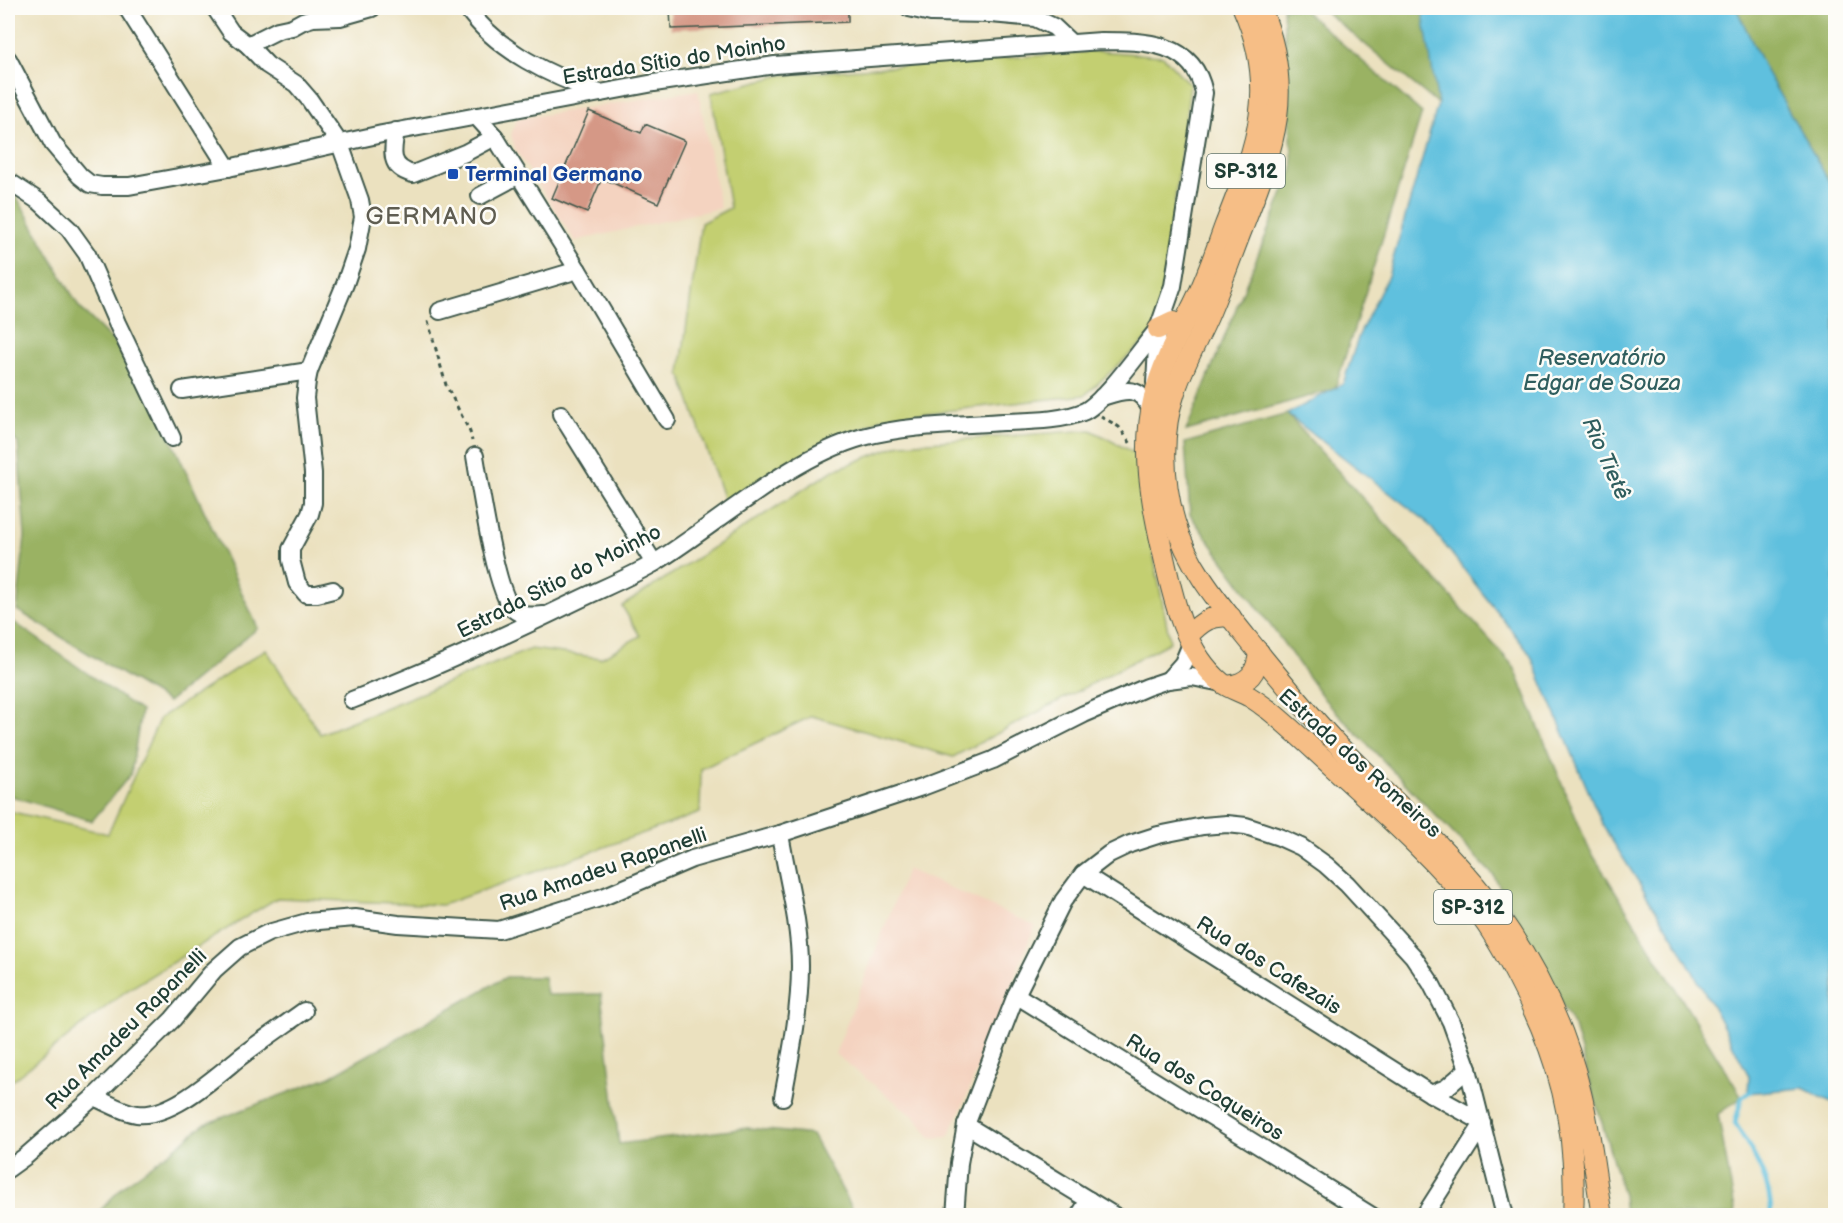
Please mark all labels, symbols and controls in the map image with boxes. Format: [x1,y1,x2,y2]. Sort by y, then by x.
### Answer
street label: Estrada Sítio do Moinho [561,30,787,90]
road number: SP-312 [1207,154,1285,188]
place label: Terminal Germano [465,162,642,187]
marker: Terminal Germano [446,167,460,181]
district label: GERMANO [365,202,499,231]
water label: Reservatório Edgar de Souza [1523,345,1681,397]
water label: Rio Tietê [1576,413,1636,504]
street label: Estrada Sítio do Moinho [453,519,665,644]
street label: Estrada dos Romeiros [1273,684,1446,843]
street label: Rua Amadeu Rapanelli [496,822,710,917]
road number: SP-312 [1434,890,1512,924]
street label: Rua dos Cafezais [1192,911,1346,1020]
street label: Rua Amadeu Rapanelli [41,944,212,1115]
street label: Rua dos Coqueiros [1121,1029,1288,1146]

